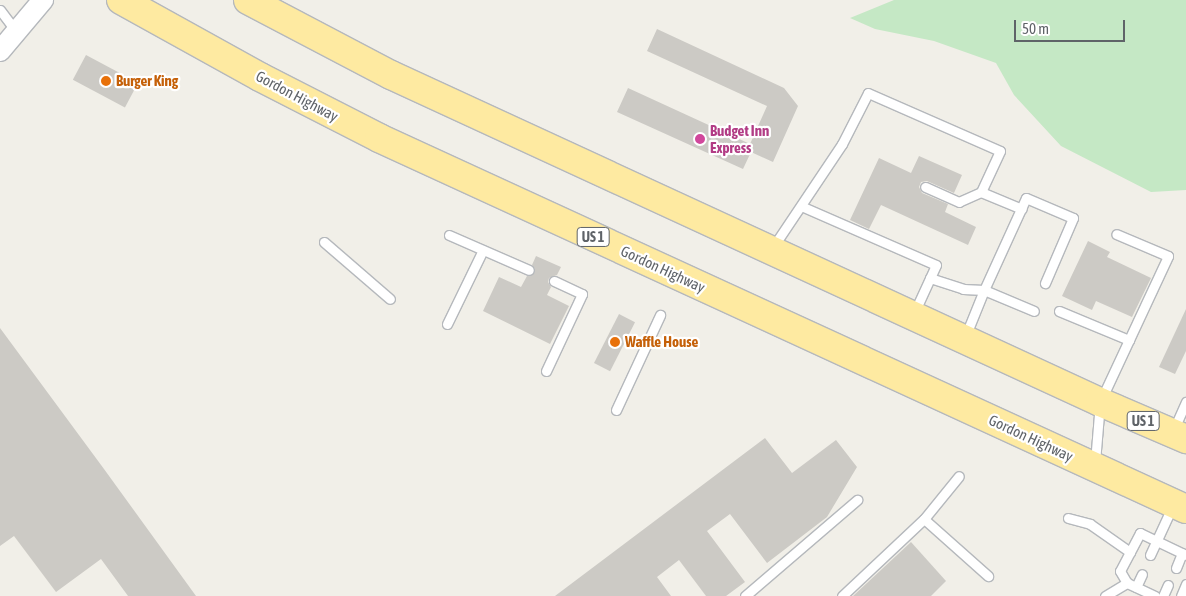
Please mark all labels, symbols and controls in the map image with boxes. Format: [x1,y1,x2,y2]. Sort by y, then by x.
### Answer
scale bar [1016,10,1127,42]
text: 50 m [1022,20,1049,37]
street label: Gordon Highway [253,67,341,125]
place label: Burger King [116,72,178,90]
marker: Burger King [100,75,112,87]
place label: Budget Inn Express [710,121,769,156]
marker: Budget Inn Express [694,133,706,145]
road number: US 1 [576,226,610,248]
street label: Gordon Highway [618,242,708,296]
place label: Waffle House [625,333,698,351]
marker: Waffle House [609,336,621,348]
road number: US 1 [1126,410,1160,432]
street label: Gordon Highway [986,411,1076,465]

